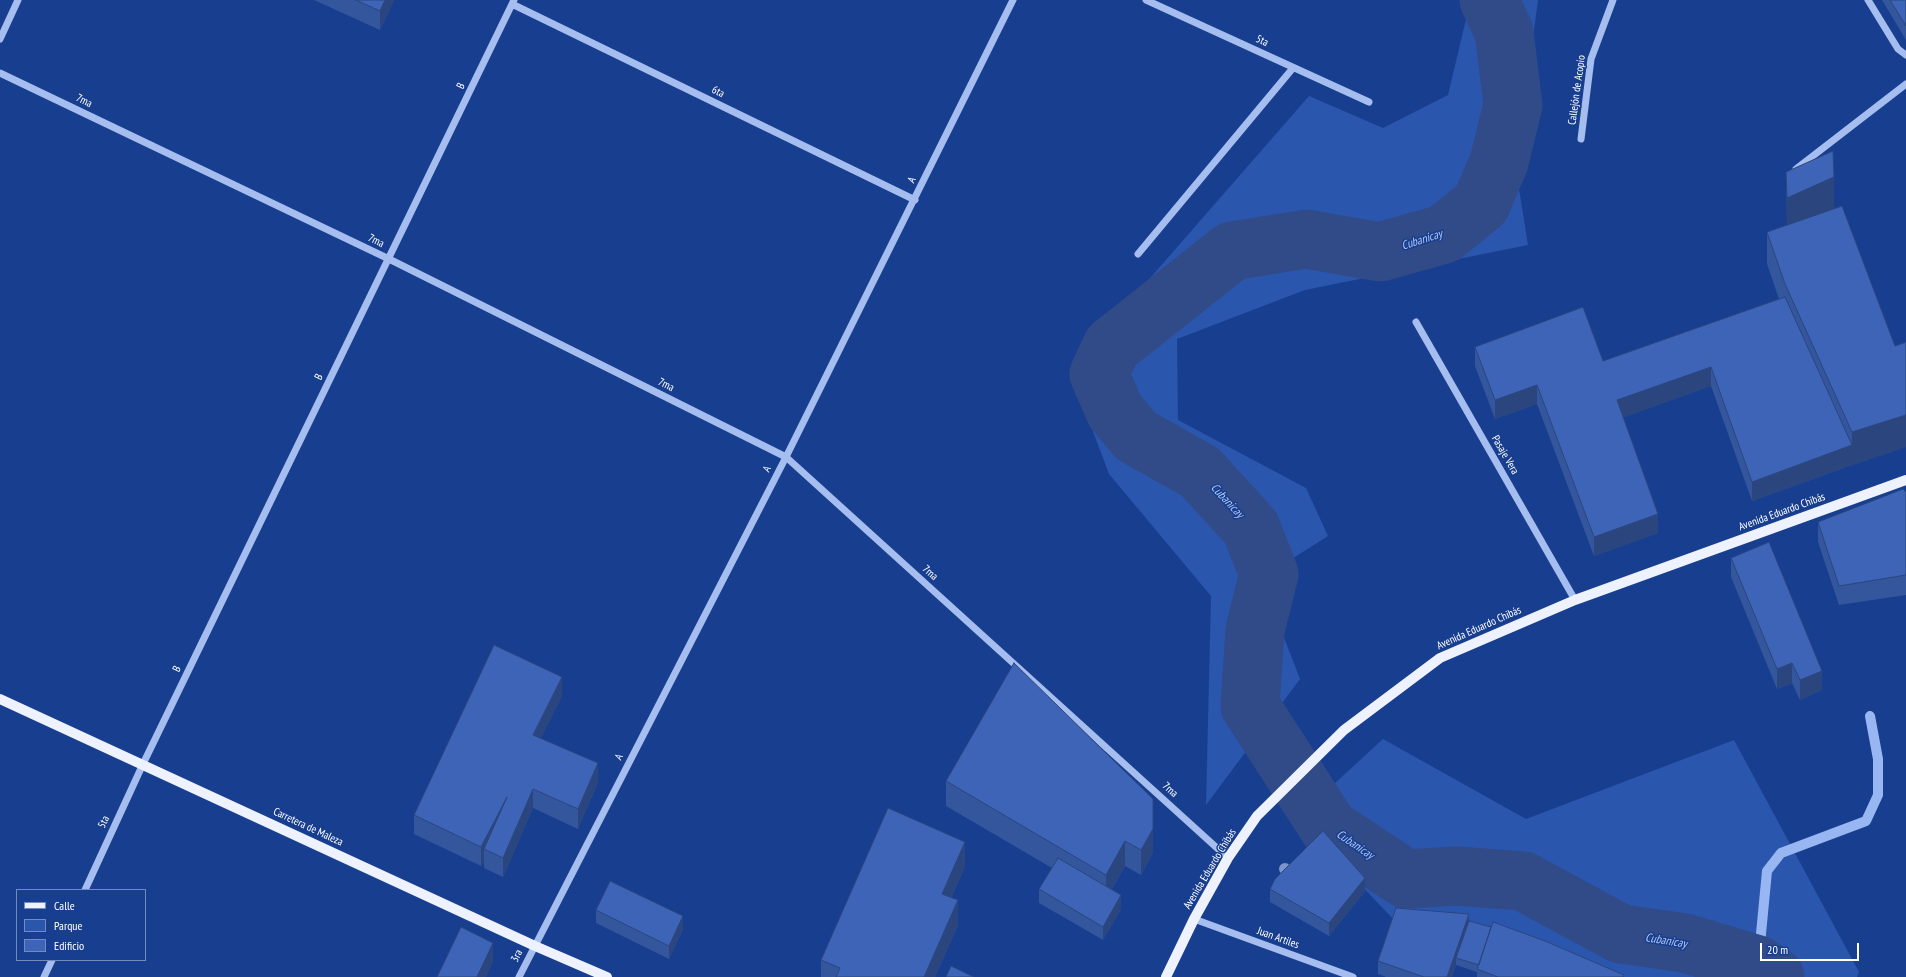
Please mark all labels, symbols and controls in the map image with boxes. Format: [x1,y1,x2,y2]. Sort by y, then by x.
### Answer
street label: 5ta [1254,32,1270,50]
street label: Callejón de Acopio [1566,54,1588,126]
street label: B [454,81,468,91]
street label: 6ta [710,83,726,101]
street label: 7ma [74,91,94,111]
street label: A [905,175,919,185]
water label: Cubanicay [1400,227,1444,253]
street label: 7ma [366,231,386,251]
street label: B [312,372,326,382]
street label: 7ma [656,375,676,395]
street label: Pasaje Vera [1489,433,1521,477]
street label: A [760,464,774,474]
water label: Cubanicay [1207,481,1247,521]
street label: Avenida Eduardo Chibás [1737,490,1827,534]
street label: 7ma [920,563,940,583]
street label: Avenida Eduardo Chibás [1435,603,1523,653]
street label: B [170,664,184,674]
street label: A [612,752,626,762]
street label: 7ma [1160,780,1180,800]
street label: Carretera de Maleza [271,805,345,849]
street label: 5ta [95,814,113,830]
street label: Avenida Eduardo Chibás [1181,827,1239,911]
water label: Cubanicay [1334,827,1376,863]
legend [16,889,146,961]
text: Calle [54,898,75,913]
text: Parque [54,918,83,933]
street label: Juan Artiles [1255,924,1301,952]
water label: Cubanicay [1644,931,1688,951]
scale bar [1762,935,1861,961]
text: Edificio [54,938,84,953]
text: 20 m [1767,942,1788,957]
street label: 3ra [508,947,526,965]

